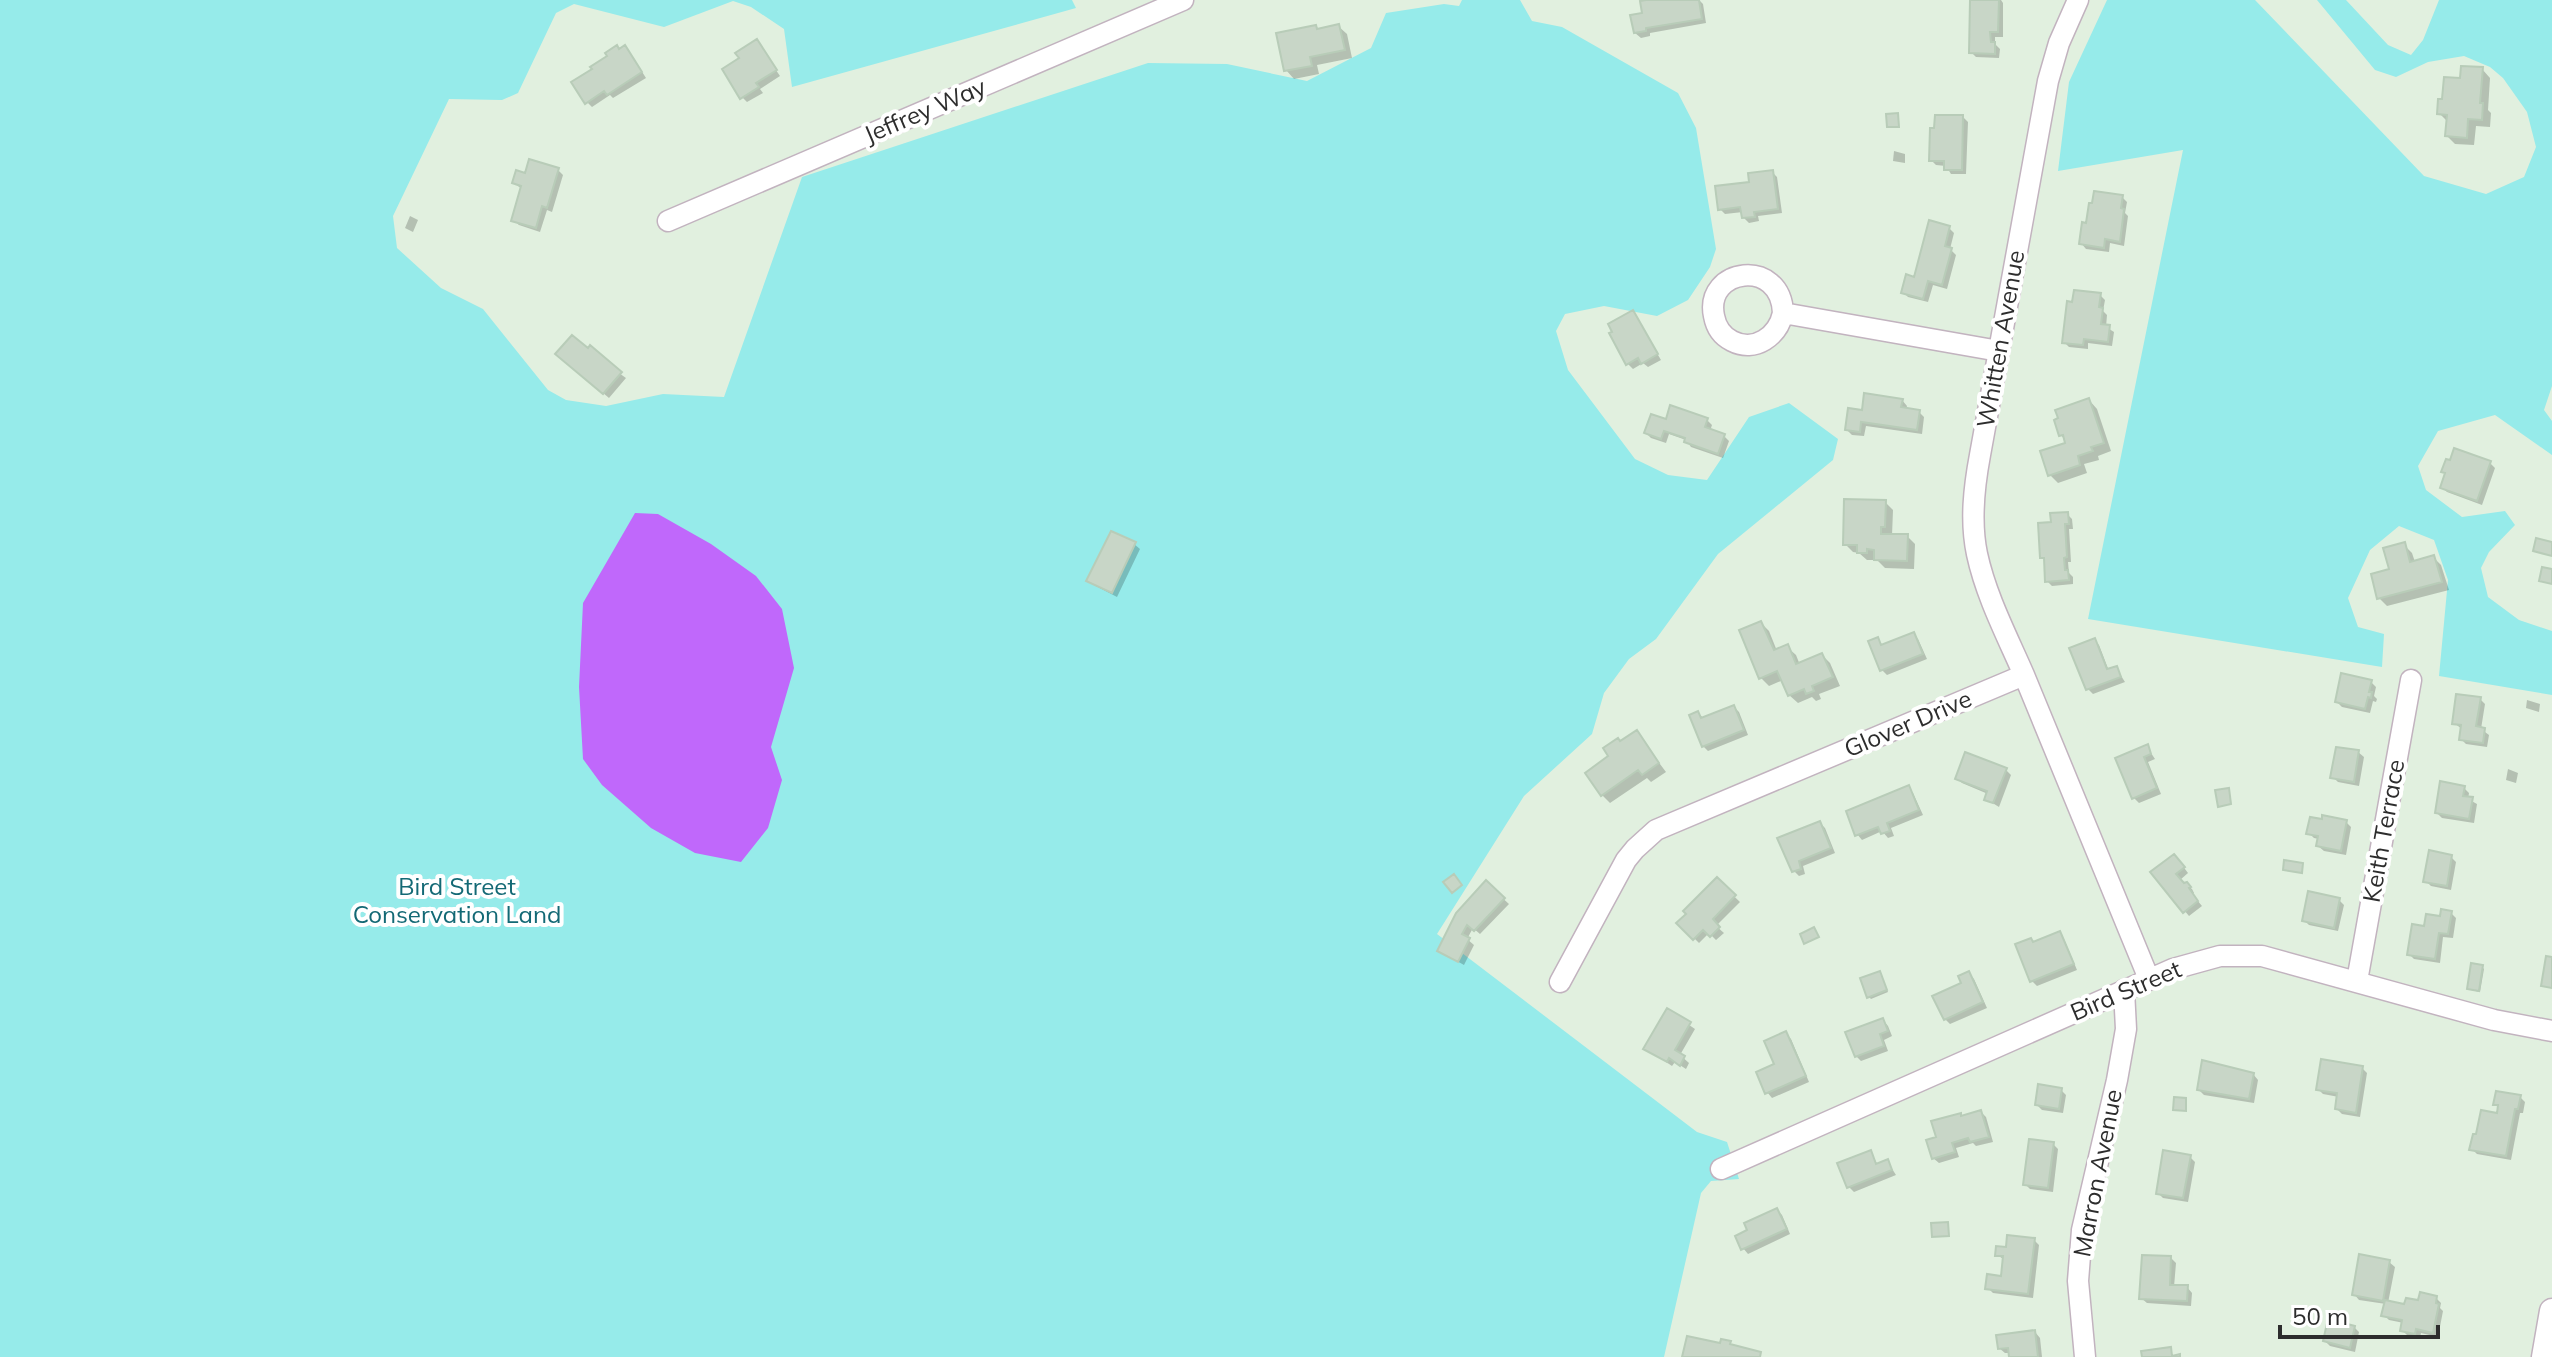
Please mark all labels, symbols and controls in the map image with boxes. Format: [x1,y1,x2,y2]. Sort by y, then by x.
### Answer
street label: Jeffrey Way [859,71,990,149]
street label: Whitten Avenue [1970,248,2030,430]
street label: Glover Drive [1839,683,1976,763]
street label: Keith Terrace [2356,757,2410,905]
park label: Bird Street Conservation Land [353,871,561,929]
street label: Bird Street [2066,953,2186,1027]
street label: Marron Avenue [2066,1087,2128,1259]
scale bar [2280,1289,2438,1339]
text: 50 m [2292,1301,2348,1331]

